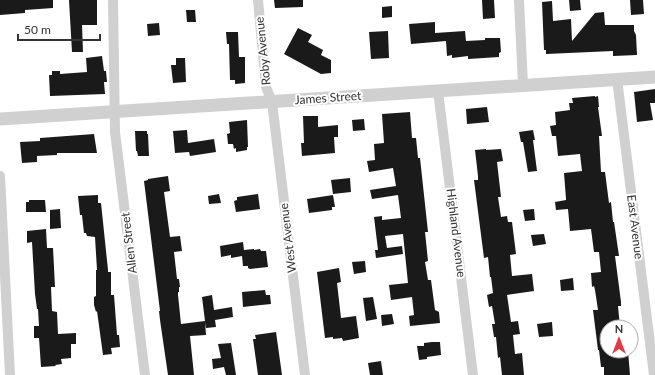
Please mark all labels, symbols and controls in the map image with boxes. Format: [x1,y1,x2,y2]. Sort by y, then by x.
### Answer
scale bar [18,16,100,42]
street label: Roby Avenue [251,16,274,86]
text: 50 m [24,22,51,37]
street label: James Street [294,88,363,107]
street label: Highland Avenue [444,188,469,278]
street label: East Avenue [624,194,647,260]
street label: West Avenue [276,202,299,274]
street label: Allen Street [117,211,140,274]
north arrow [599,319,639,359]
text: N [615,322,623,335]

